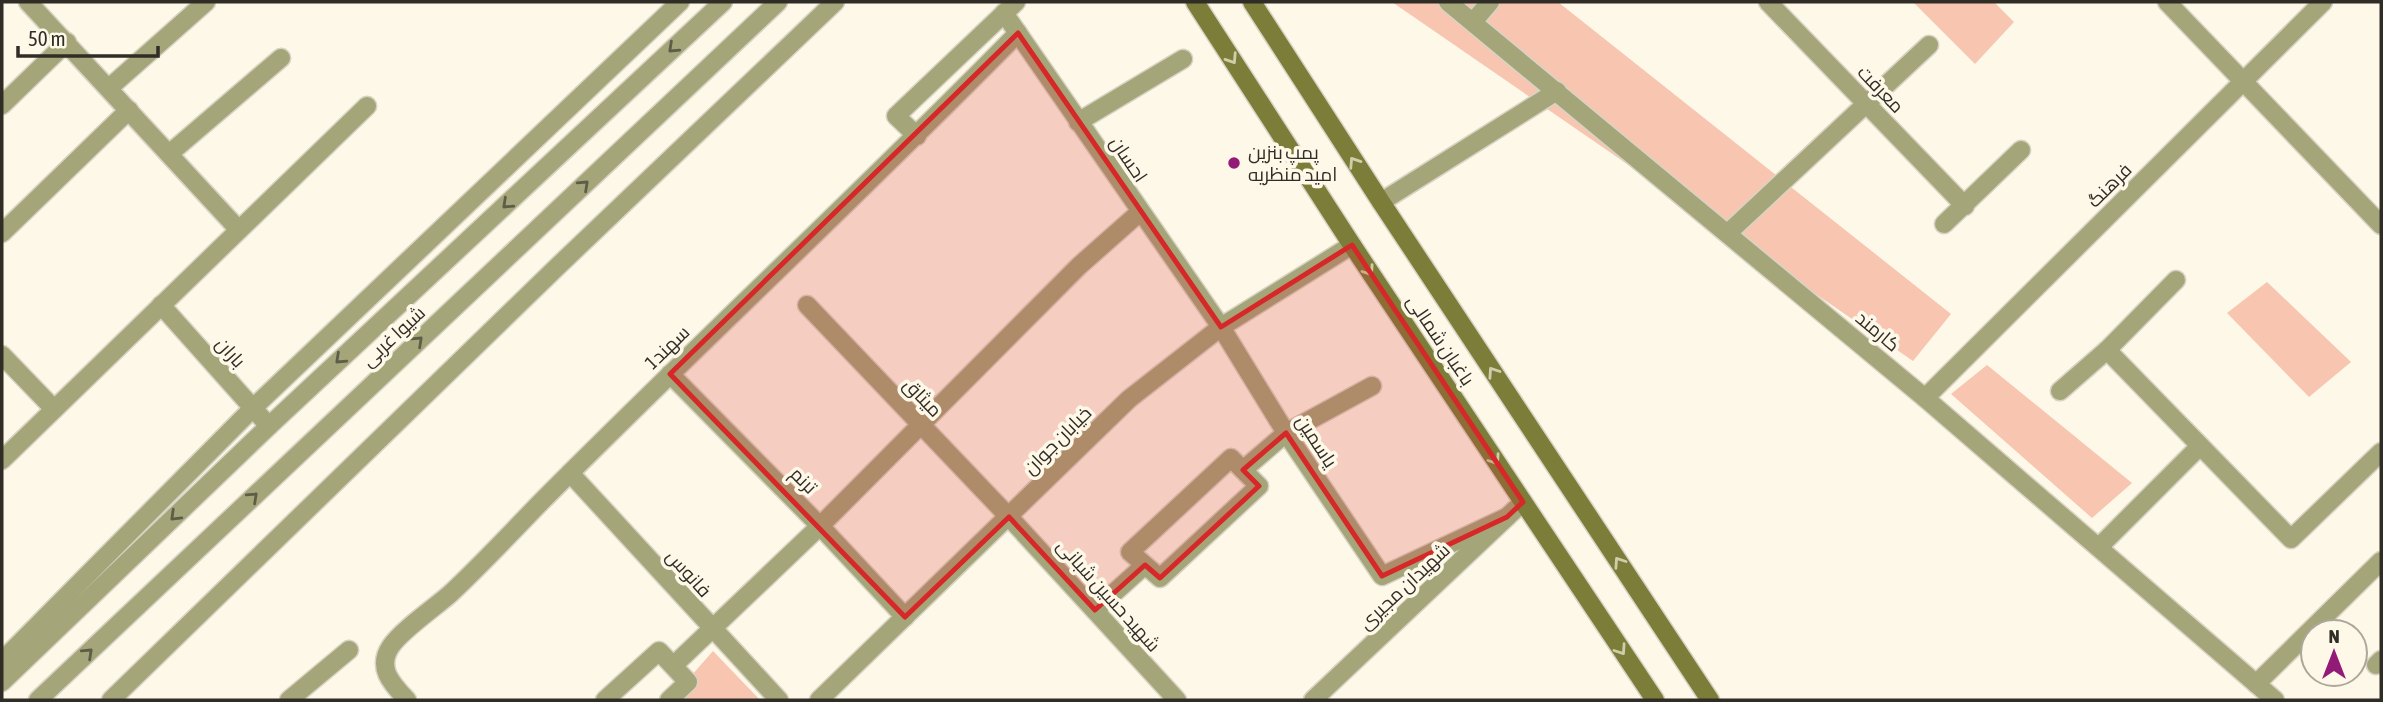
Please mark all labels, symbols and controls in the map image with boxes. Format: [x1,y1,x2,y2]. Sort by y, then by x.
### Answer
scale bar [18,14,158,58]
text: 50 m [28,26,66,50]
one-way arrow [668,40,681,53]
one-way arrow [1224,51,1237,64]
street label: معرفت [1853,61,1909,118]
street label: احسان [1105,132,1152,187]
place label: پمپ بنزین امید منظریه [1248,141,1337,186]
marker: پمپ بنزین امید منظریه [1226,155,1242,171]
one-way arrow [1350,156,1363,169]
street label: فرهنگ [2082,158,2136,212]
one-way arrow [576,180,589,193]
one-way arrow [502,195,515,208]
one-way arrow [1361,263,1373,276]
street label: باغبان شمالی [1402,291,1479,390]
street label: شیوا غربی [357,301,430,372]
street label: کارمند [1851,306,1904,356]
street label: 1سهند [640,321,694,374]
street label: باران [211,332,250,372]
one-way arrow [410,337,423,349]
one-way arrow [335,351,348,363]
one-way arrow [1489,367,1501,380]
street label: میثاق [898,373,947,422]
street label: خیابان جوان [1018,401,1096,479]
street label: یاسمین [1291,411,1342,472]
one-way arrow [1487,452,1500,465]
street label: ترنم [784,462,822,500]
one-way arrow [245,493,258,506]
one-way arrow [170,507,183,520]
street label: شهید حسین شبانی [1052,534,1165,656]
street label: شهیدان مجیری [1354,538,1455,634]
street label: فانوس [661,545,716,602]
one-way arrow [1614,556,1627,569]
north arrow [2299,618,2369,688]
text: N [2328,625,2340,647]
one-way arrow [1613,642,1626,655]
one-way arrow [80,649,93,662]

